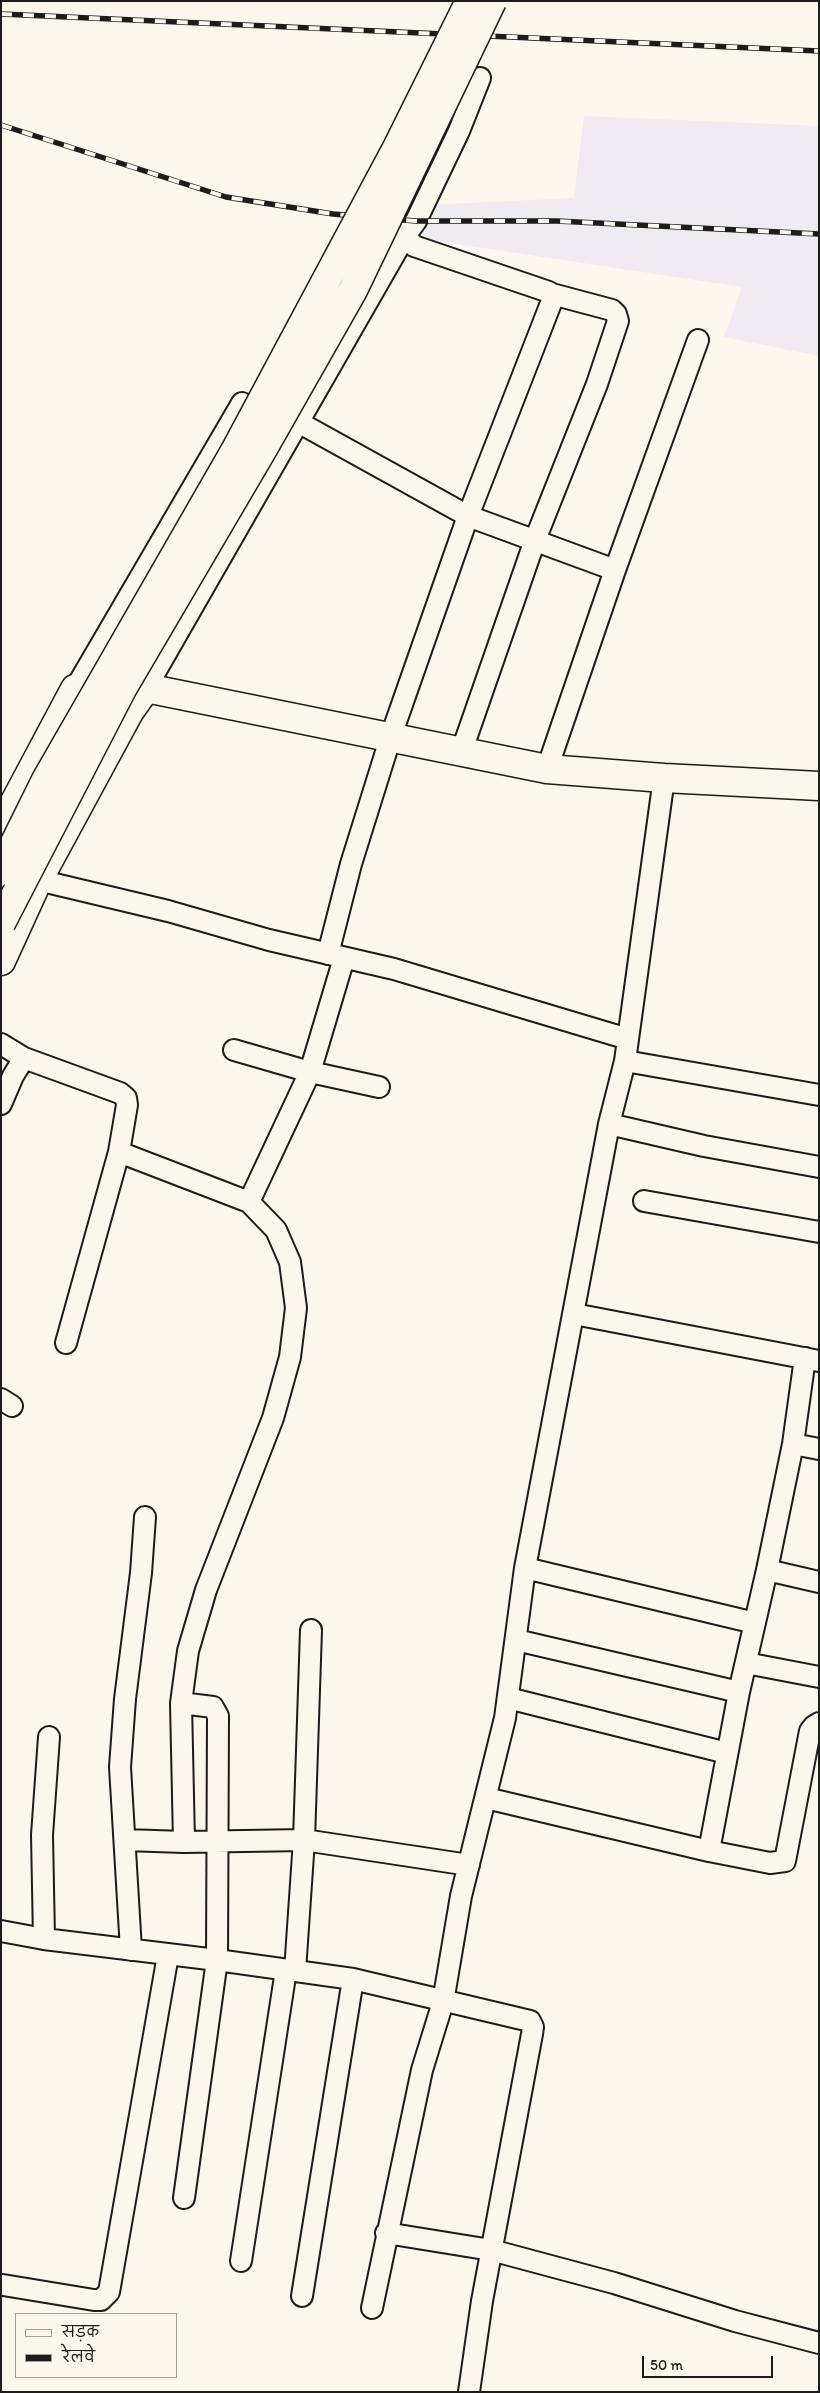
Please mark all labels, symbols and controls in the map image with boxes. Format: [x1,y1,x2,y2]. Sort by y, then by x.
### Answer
legend [15,2313,178,2378]
text: सड़क [62,2323,99,2341]
scale bar [645,2346,776,2378]
text: रेलवे [62,2348,95,2366]
text: 50 m [650,2356,683,2374]

